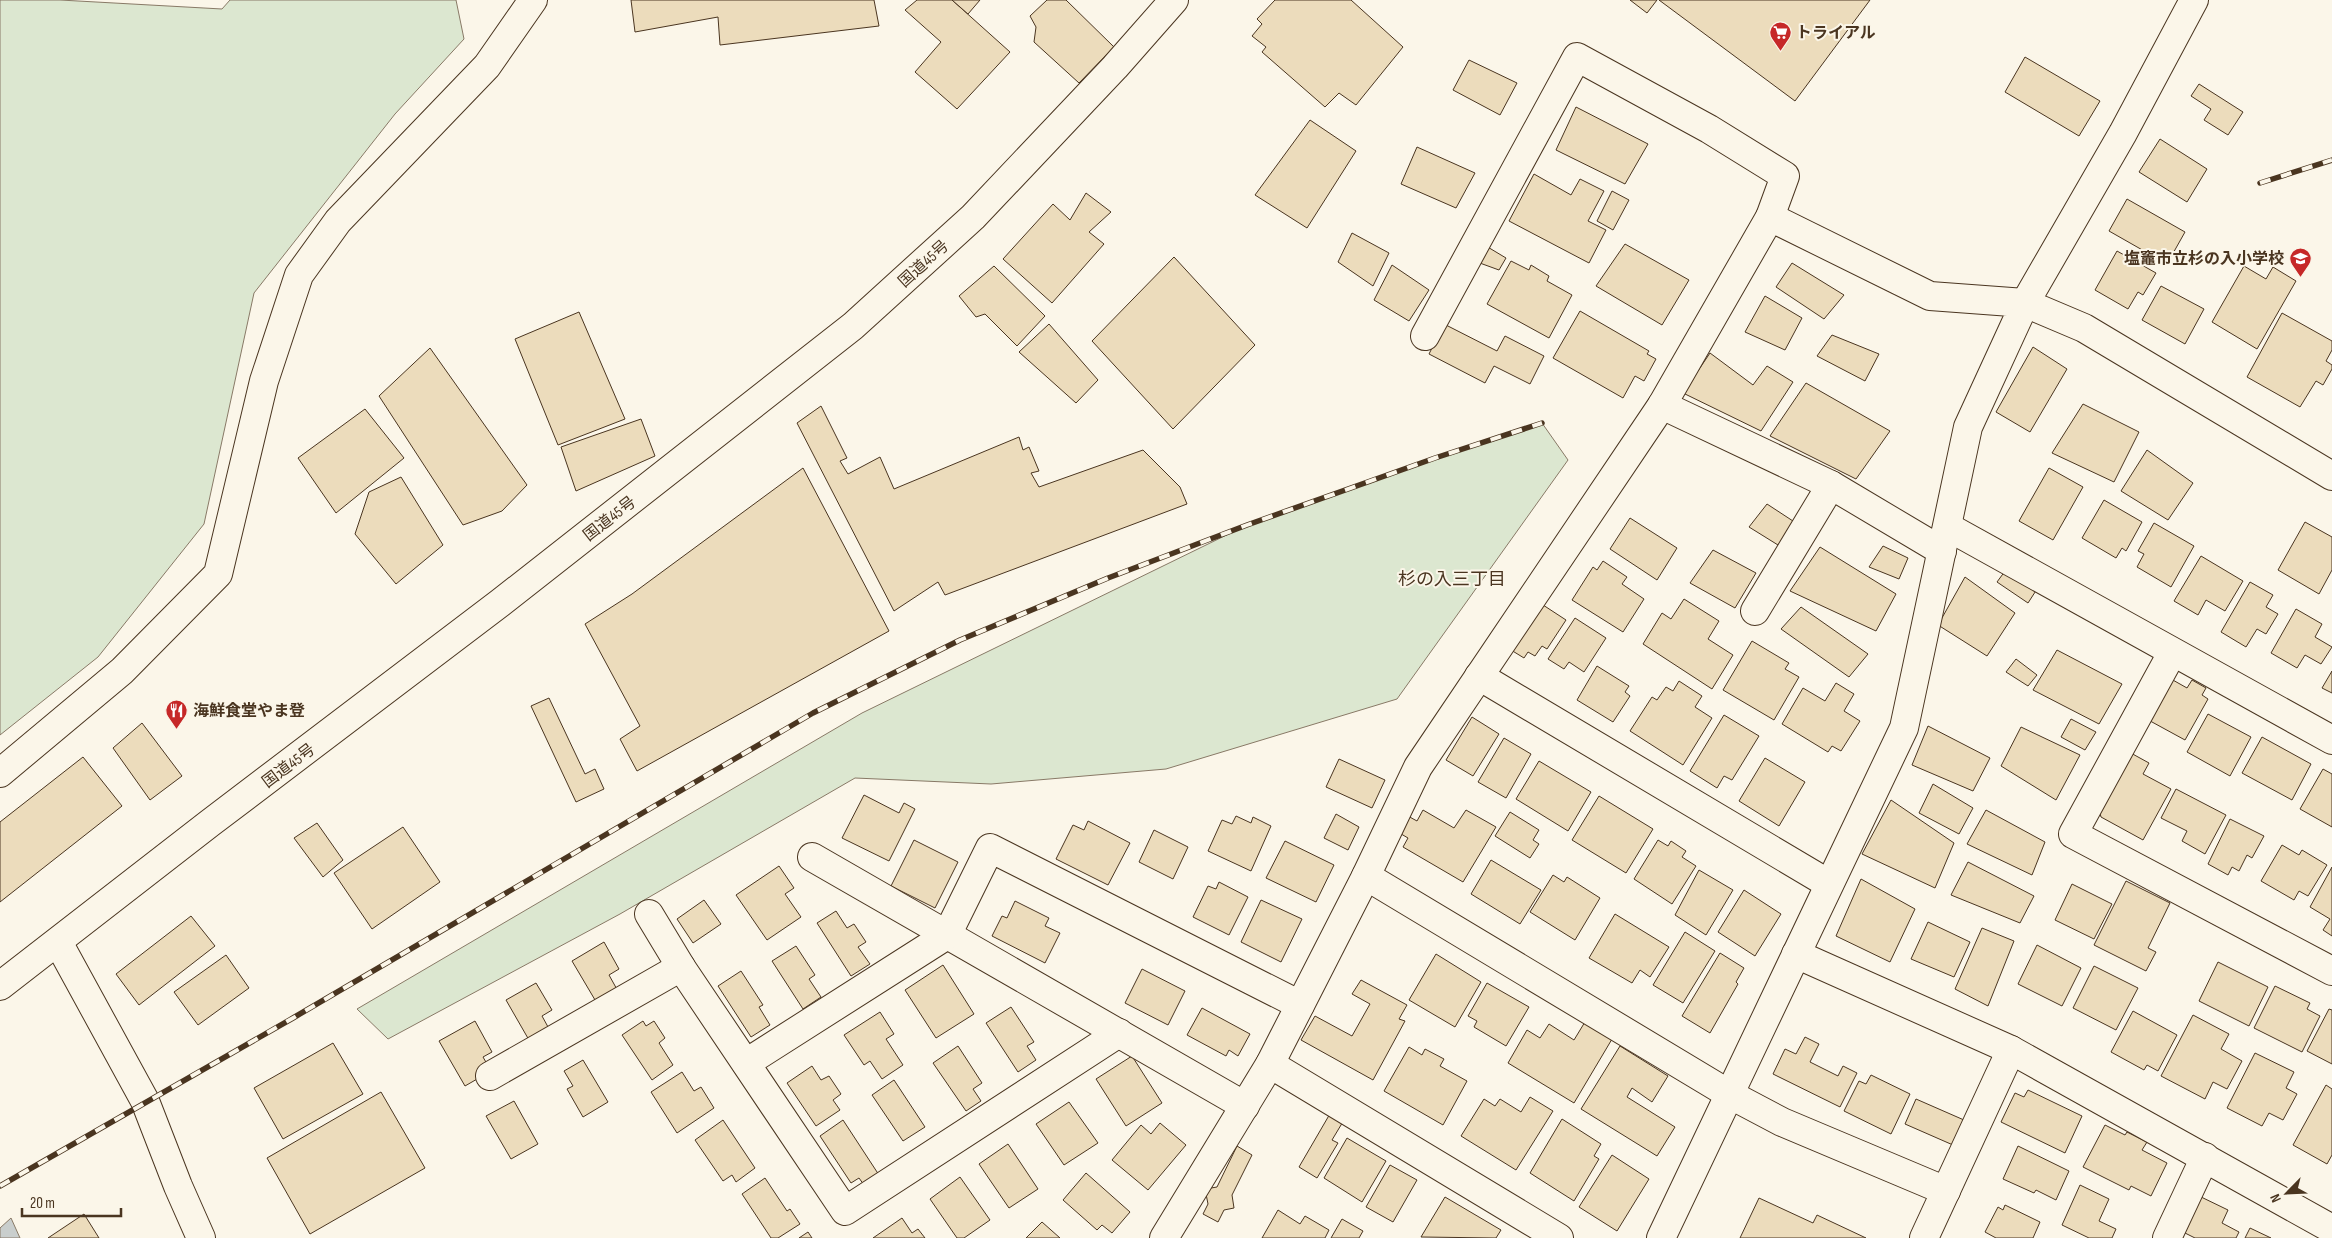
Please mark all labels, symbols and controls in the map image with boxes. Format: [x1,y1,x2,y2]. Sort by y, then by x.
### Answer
supermarket icon: トライアル [1768,20,1792,51]
place label: トライアル [1796,24,1876,43]
street label: 国道45号 [895,237,953,292]
school or university icon: 塩竈市立杉の入小学校 [2288,246,2312,277]
place label: 塩竈市立杉の入小学校 [2124,249,2284,269]
street label: 国道45号 [580,493,640,545]
district label: 杉の入三丁目 [1398,569,1506,590]
restaurant icon: 海鮮食堂やま登 [165,698,189,729]
place label: 海鮮食堂やま登 [193,702,305,721]
street label: 国道45号 [259,740,319,792]
north arrow [2262,1168,2312,1218]
scale bar [22,1186,121,1218]
text: N [2266,1191,2285,1205]
text: 20 m [30,1194,55,1213]

